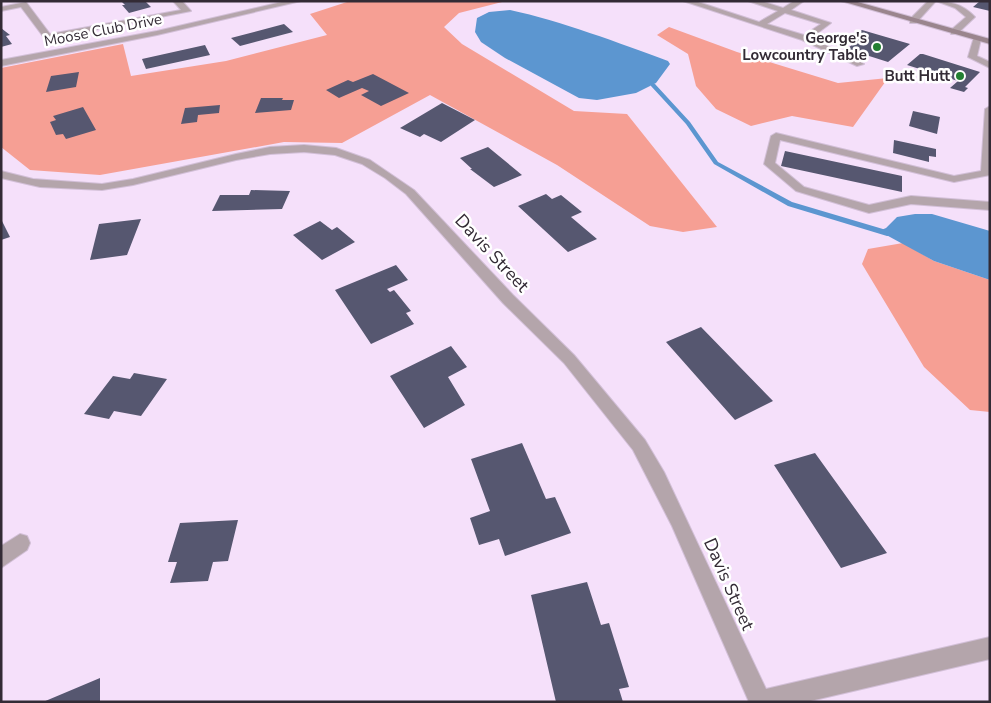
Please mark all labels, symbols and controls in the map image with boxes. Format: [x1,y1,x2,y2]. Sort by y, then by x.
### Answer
street label: Moose Club Drive [42,9,164,51]
place label: George's Lowcountry Table [742,28,867,65]
marker: George's Lowcountry Table [871,41,883,53]
place label: Butt Hutt [884,66,950,86]
marker: Butt Hutt [954,70,966,82]
street label: Davis Street [450,209,535,298]
street label: Davis Street [698,534,760,635]

